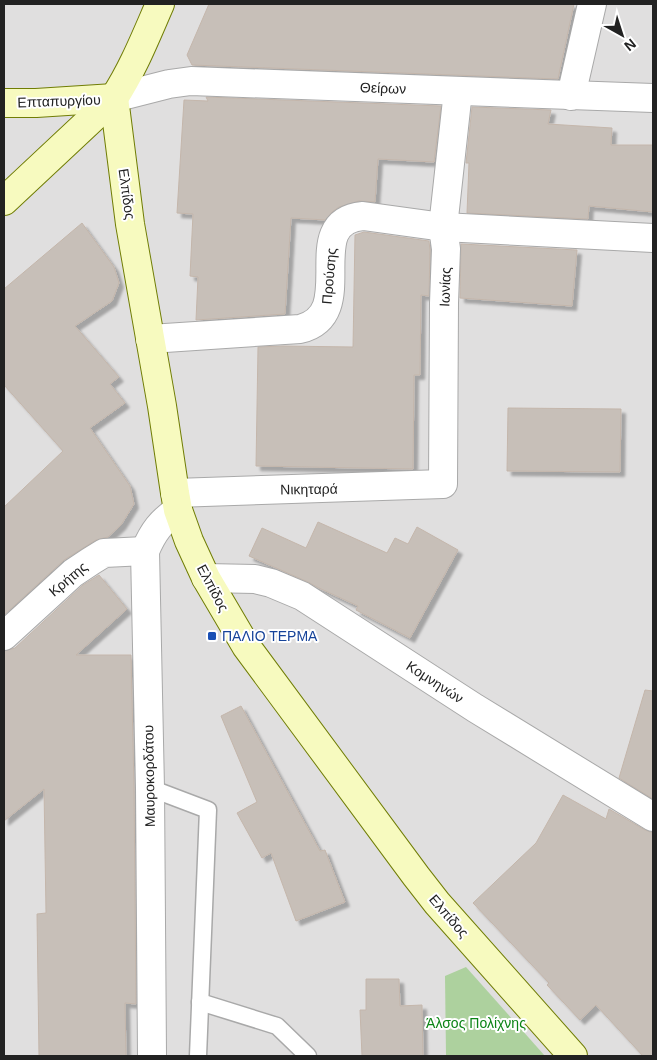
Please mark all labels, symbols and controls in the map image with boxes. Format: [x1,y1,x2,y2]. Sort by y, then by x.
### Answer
north arrow [597,10,647,60]
text: N [621,36,639,55]
street label: Θείρων [360,79,406,97]
street label: Επταπυργίου [17,92,101,110]
street label: Ελπίδος [115,167,139,221]
street label: Προύσης [319,247,339,305]
street label: Ιωνίας [436,267,454,307]
street label: Νικηταρά [280,480,338,498]
street label: Κρήτης [46,558,91,600]
street label: Ελπίδος [194,562,232,615]
place label: ΠΑΛΙΟ ΤΕΡΜΑ [222,628,318,644]
marker: ΠΑΛΙΟ ΤΕΡΜΑ [206,630,218,642]
street label: Κομνηνών [403,658,467,706]
street label: Μαυροκορδάτου [140,725,158,827]
street label: Ελπίδος [426,891,472,941]
park label: Άλσος Πολίχνης [426,1015,526,1031]

